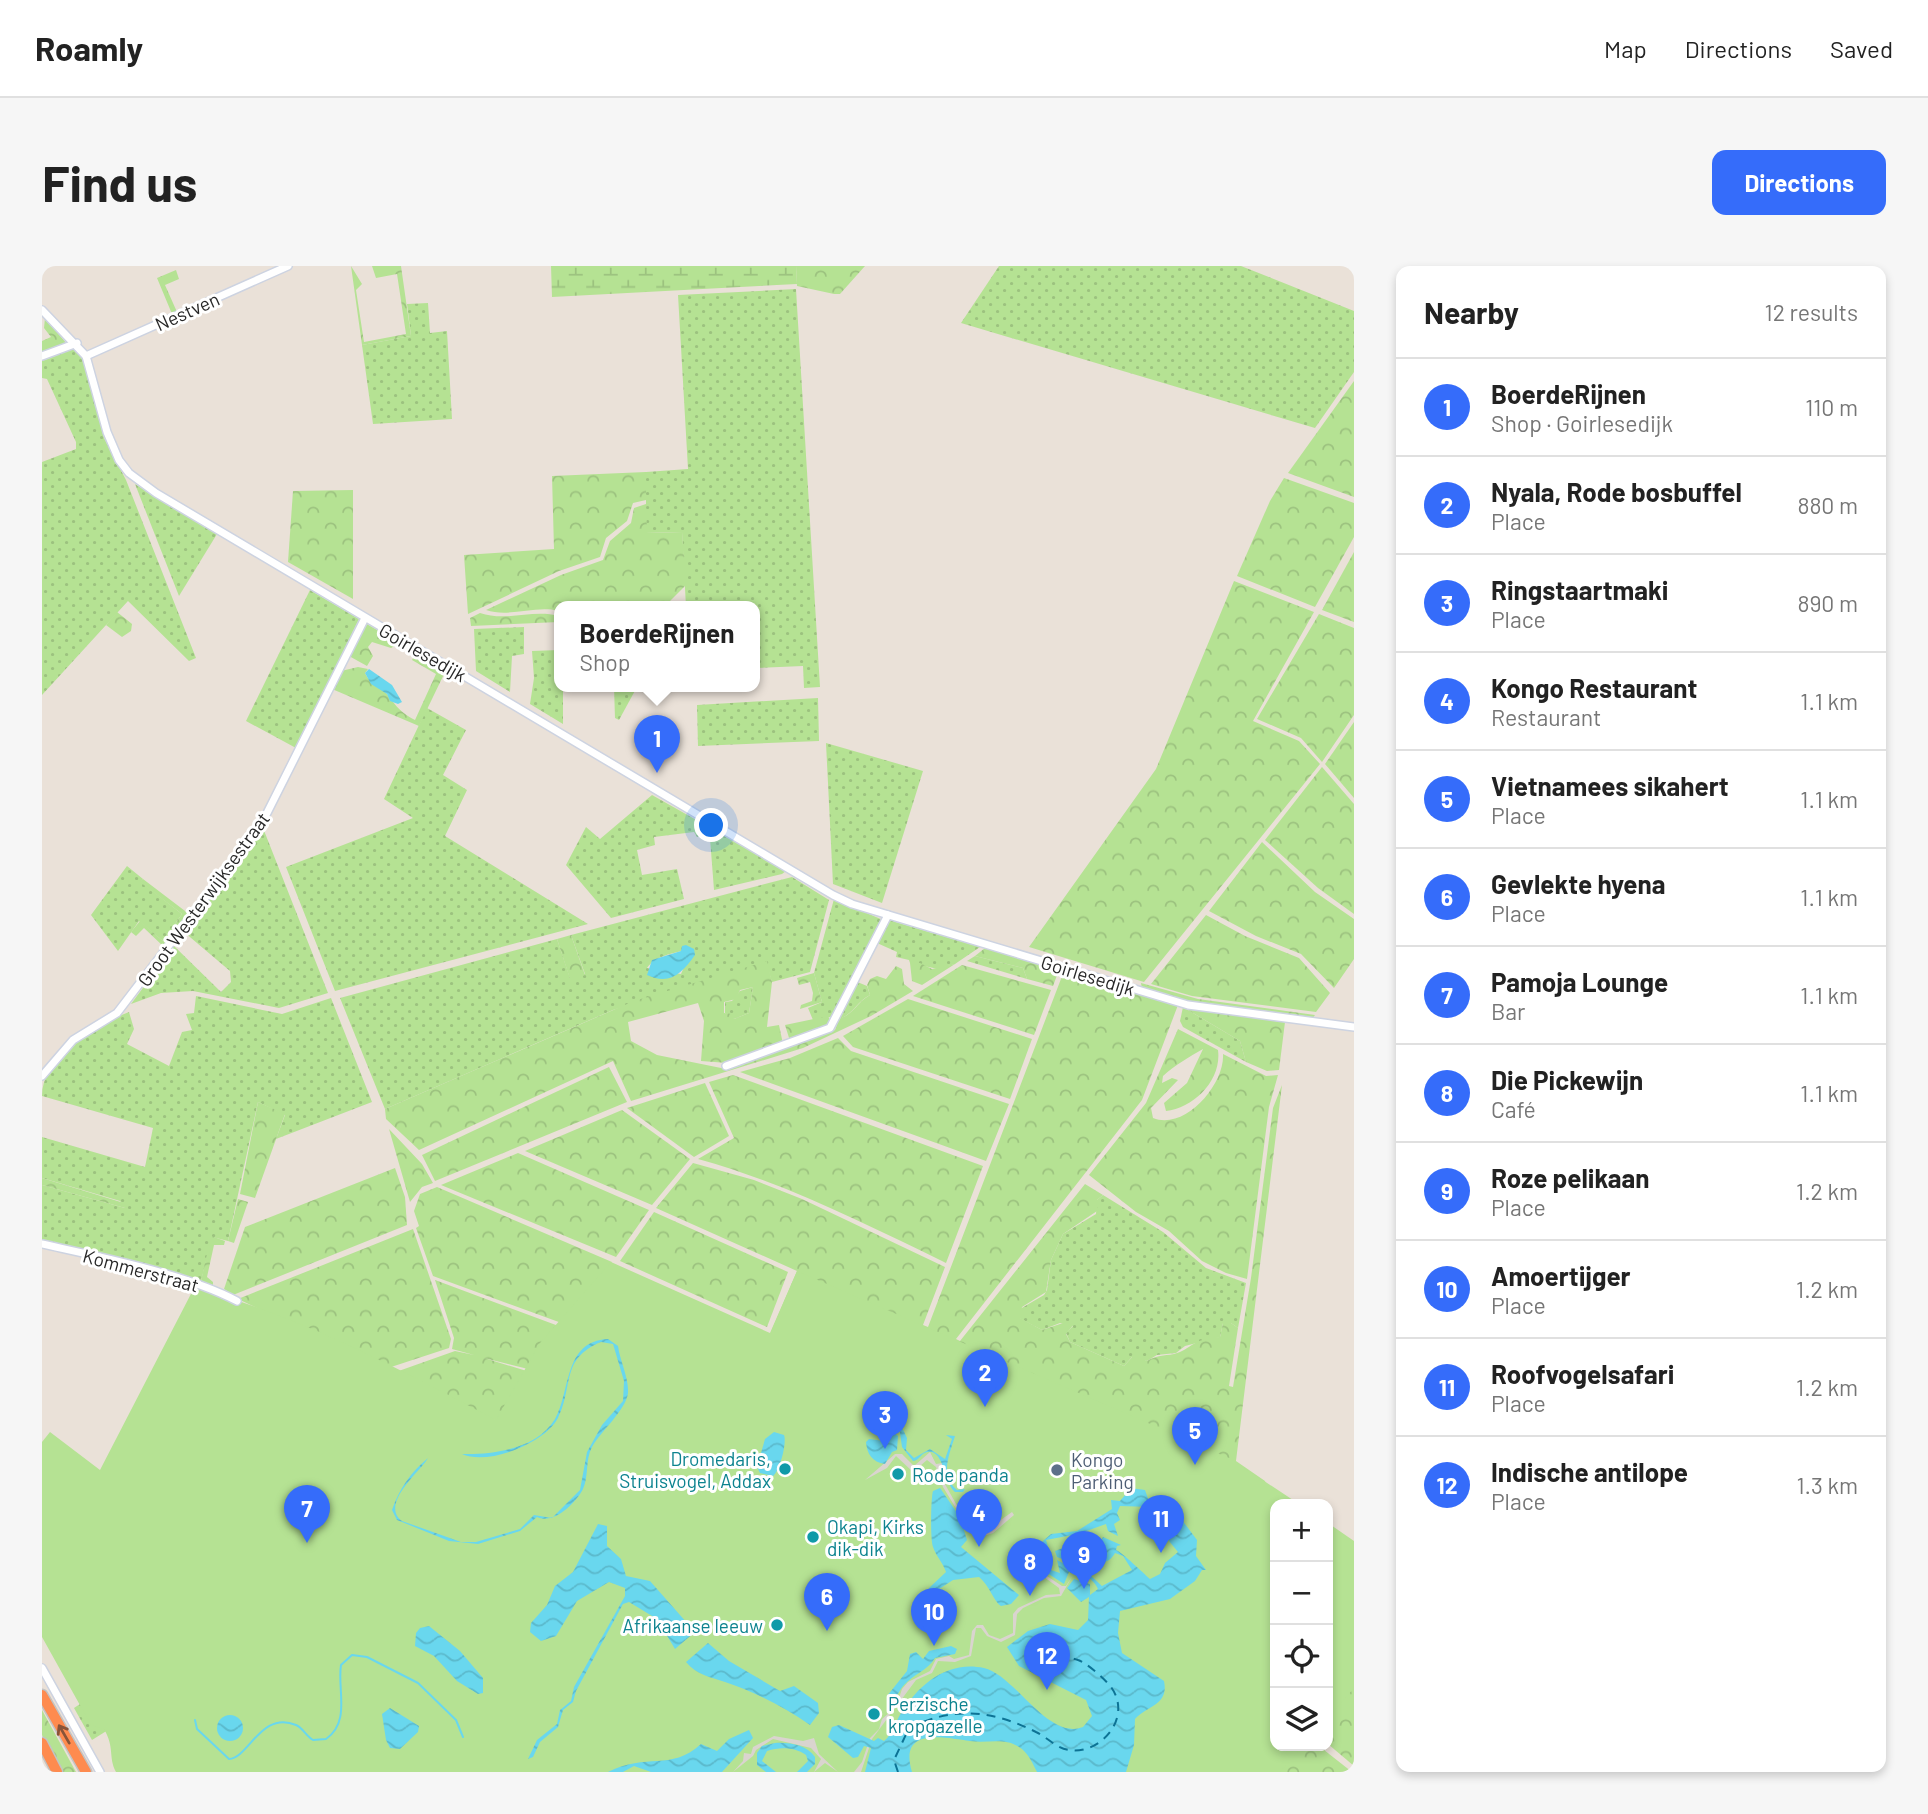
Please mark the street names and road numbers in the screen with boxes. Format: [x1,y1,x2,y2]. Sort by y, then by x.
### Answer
street label: Nestven [151,287,223,335]
street label: Goirlesedijk [375,618,471,686]
street label: Groot Westerwijksestraat [132,807,274,991]
street label: Goirlesedijk [1038,950,1138,1000]
street label: Kommerstraat [80,1243,202,1297]

